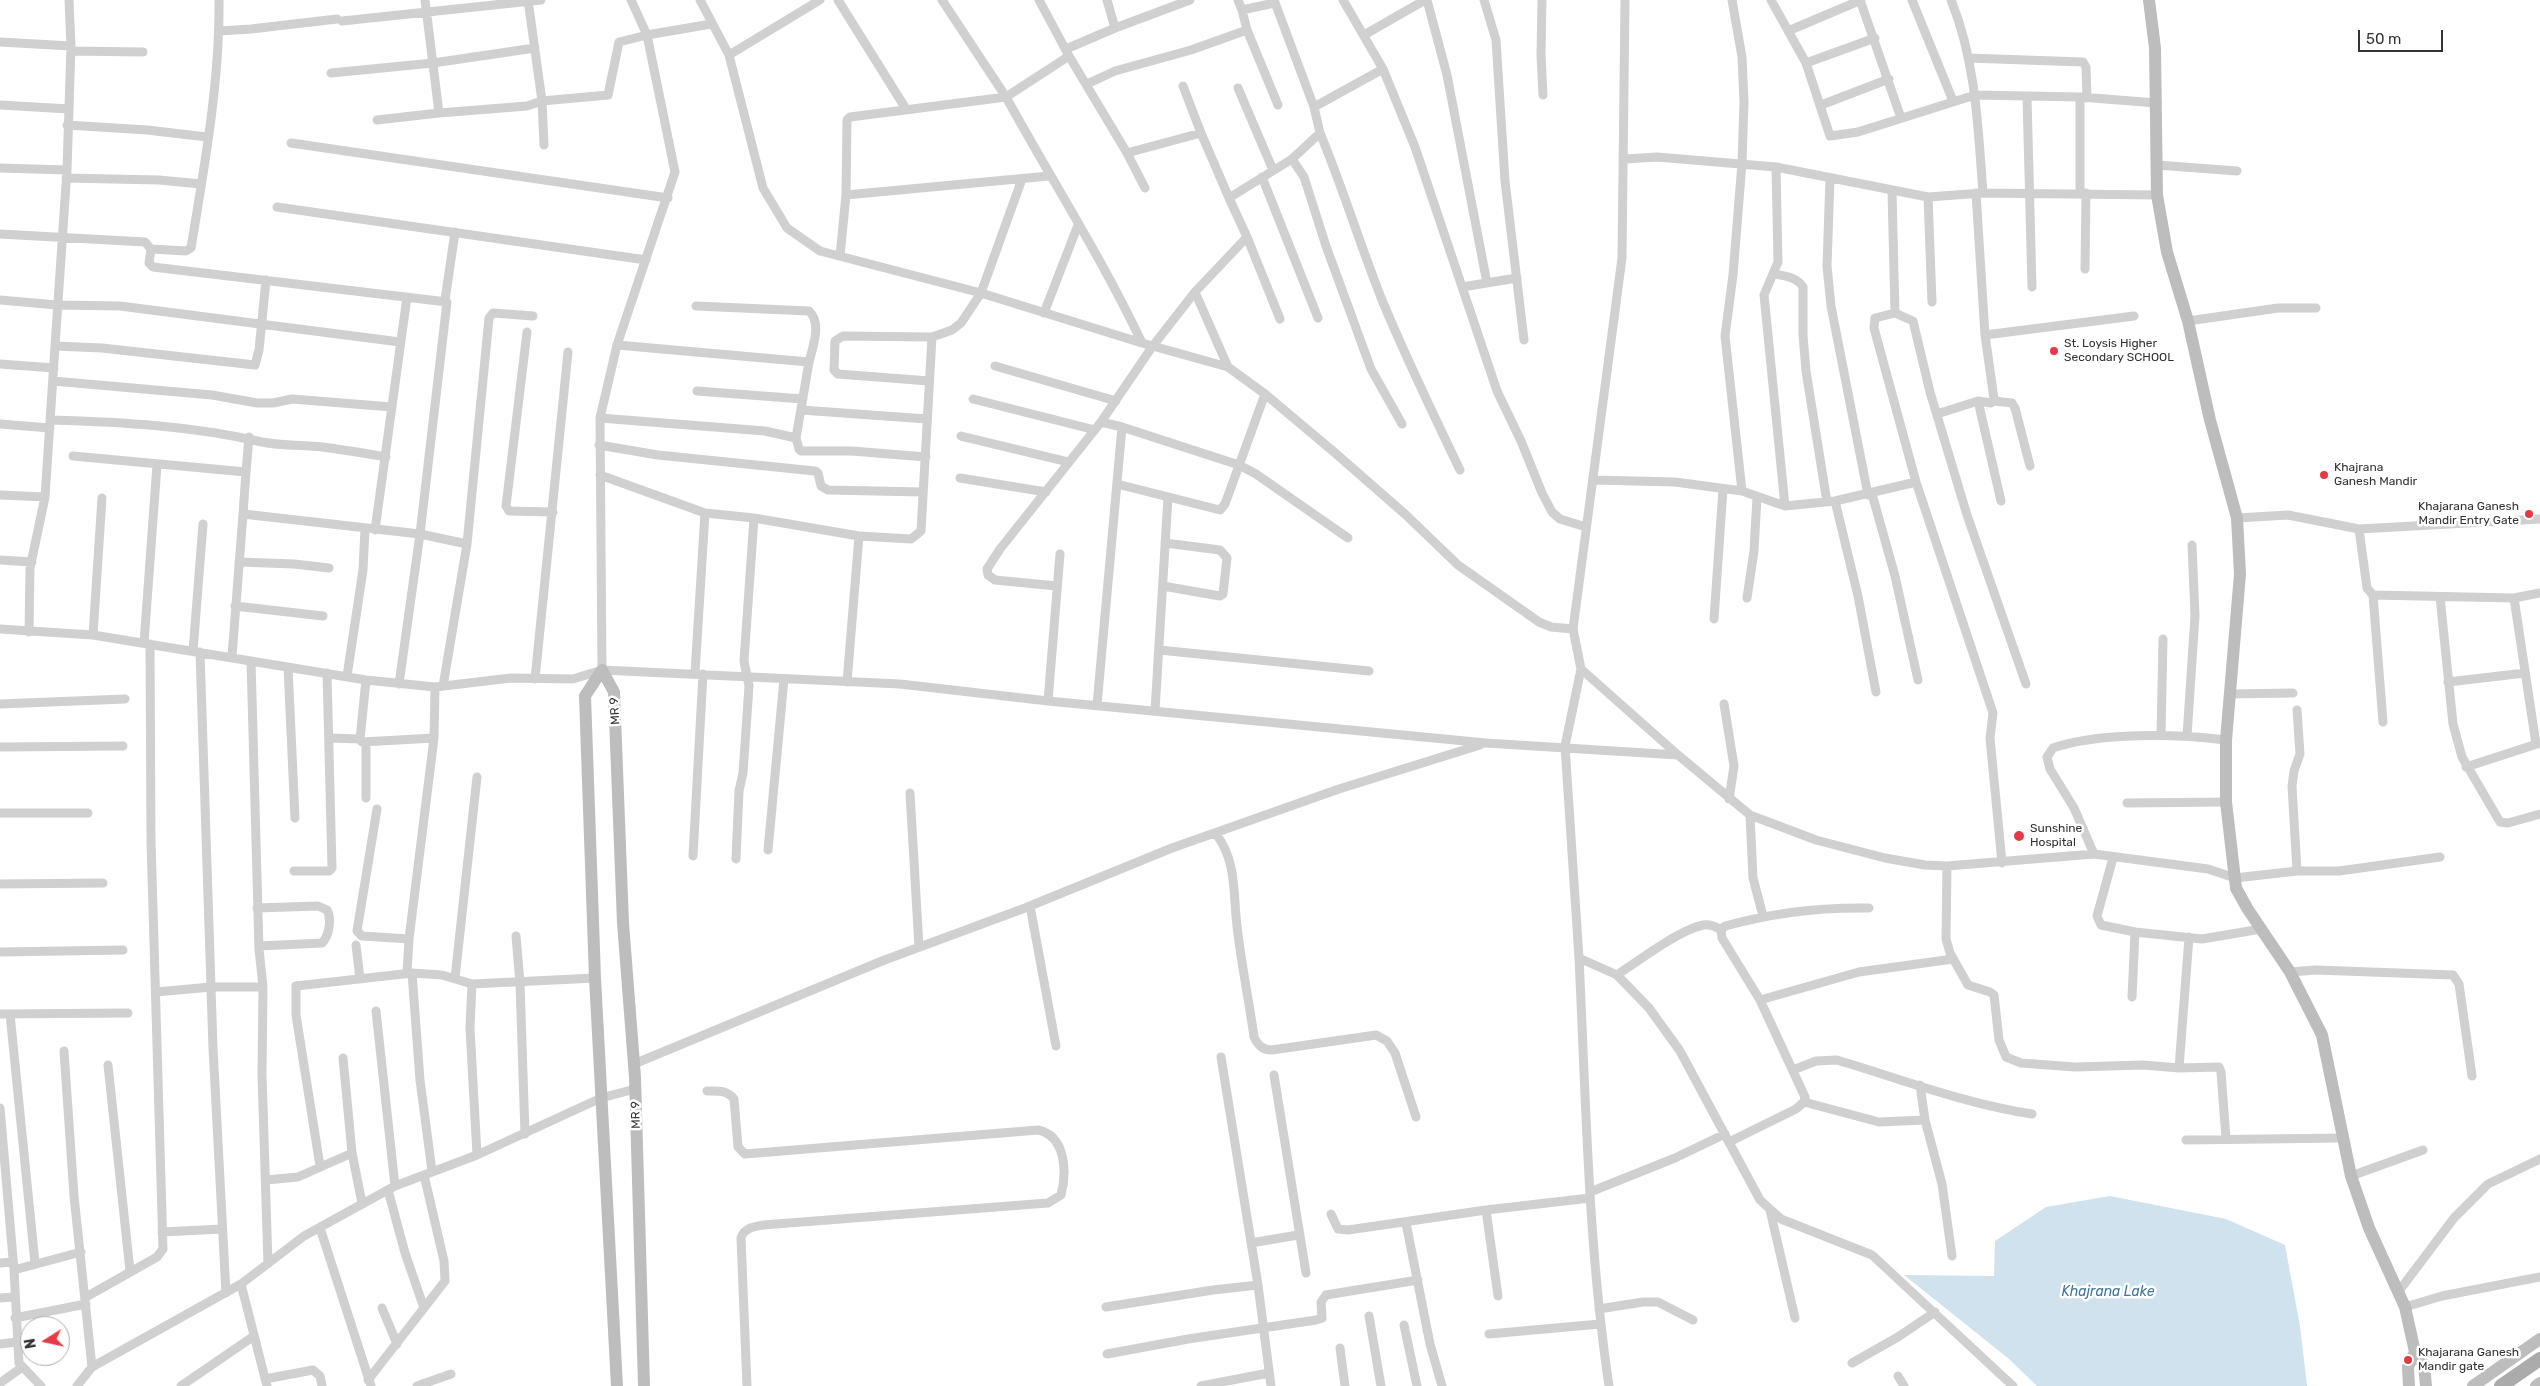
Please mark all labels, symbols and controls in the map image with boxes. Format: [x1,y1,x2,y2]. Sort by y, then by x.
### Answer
scale bar [2360,20,2445,52]
text: 50 m [2366,30,2401,48]
place label: St. Loysis Higher Secondary SCHOOL [2064,337,2174,365]
marker: St. Loysis Higher Secondary SCHOOL [2048,345,2060,357]
place label: Khajrana Ganesh Mandir [2334,461,2417,489]
marker: Khajrana Ganesh Mandir [2318,469,2330,481]
place label: Khajarana Ganesh Mandir Entry Gate [2418,500,2519,528]
marker: Khajarana Ganesh Mandir Entry Gate [2523,508,2535,520]
street label: MR 9 [607,697,623,725]
place label: Sunshine Hospital [2030,822,2082,850]
marker: Sunshine Hospital [2012,829,2026,843]
street label: MR 9 [629,1101,643,1129]
water label: Khajrana Lake [2062,1284,2154,1300]
north arrow [20,1316,70,1366]
text: N [21,1337,40,1350]
place label: Khajarana Ganesh Mandir gate [2418,1346,2519,1374]
marker: Khajarana Ganesh Mandir gate [2402,1354,2414,1366]

